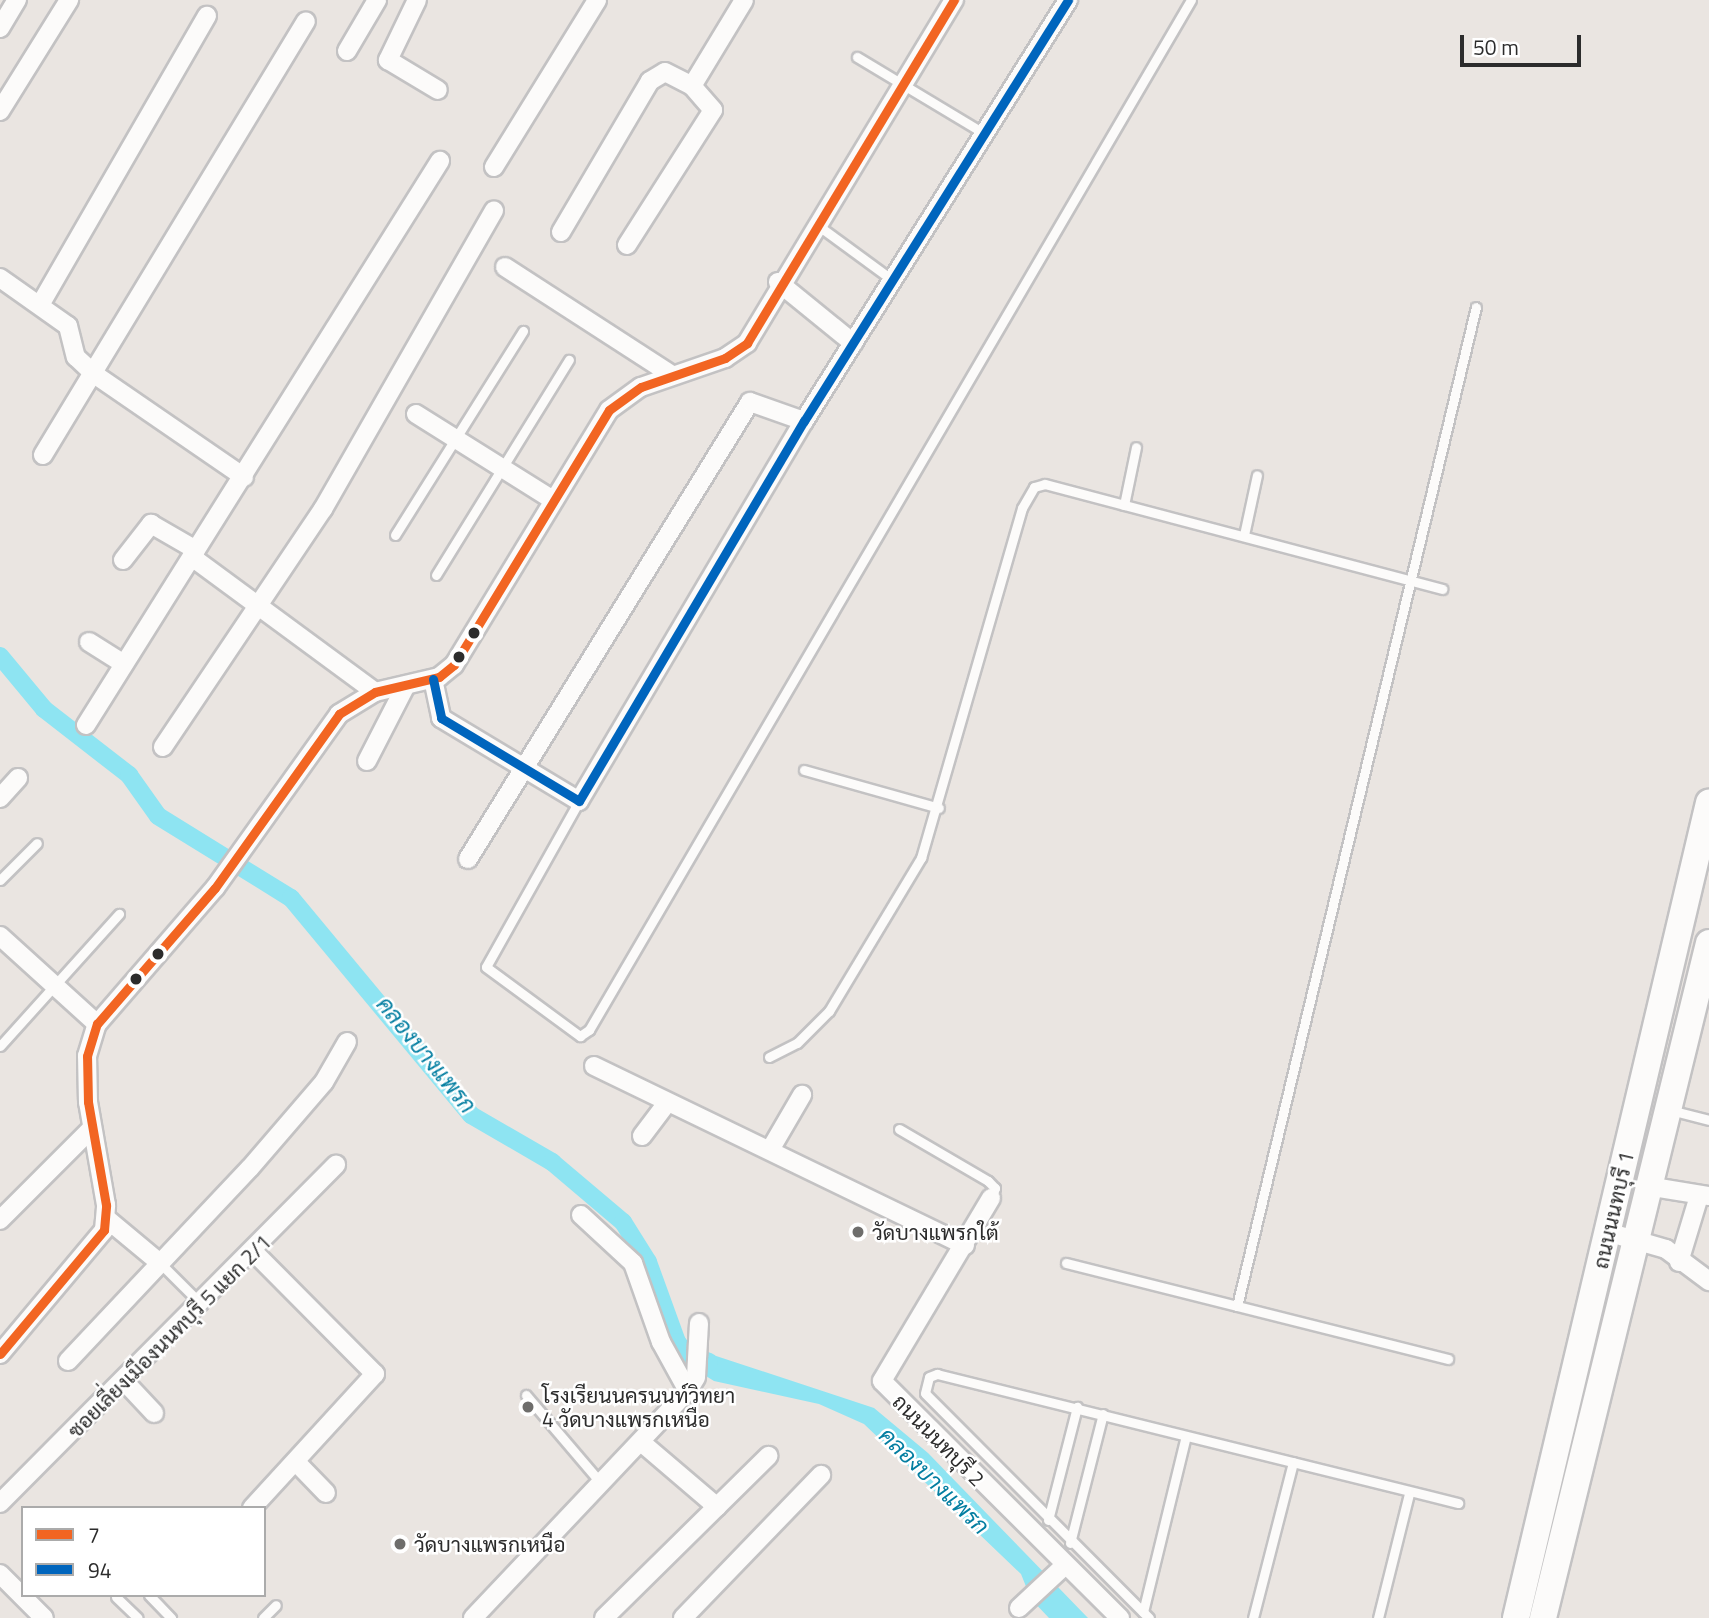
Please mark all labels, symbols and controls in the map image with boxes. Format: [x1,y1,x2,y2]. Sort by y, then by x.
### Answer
scale bar [1464,21,1585,65]
text: 50 m [1473,31,1519,63]
unlabelled marker [467,626,481,640]
unlabelled marker [452,650,466,664]
unlabelled marker [151,947,165,961]
unlabelled marker [129,972,143,986]
water label: คลองบางแพรก [371,991,481,1119]
street label: ถนนนนทบุรี 1 [1587,1149,1639,1271]
place label: วัดบางแพรกใต้ [872,1219,999,1245]
marker: วัดบางแพรกใต้ [850,1224,866,1240]
street label: ซอยเลี่ยงเมืองนนทบุรี 5 แยก 2/1 [62,1229,276,1443]
place label: โรงเรียนนครนนท์วิทยา 4 วัดบางแพรกเหนือ [542,1382,735,1432]
street label: ถนนนนทบุรี 2 [888,1389,990,1491]
marker: โรงเรียนนครนนท์วิทยา 4 วัดบางแพรกเหนือ [520,1399,536,1415]
water label: คลองบางแพรก [873,1422,995,1540]
legend [21,1506,266,1597]
text: 7 [88,1519,100,1551]
place label: วัดบางแพรกเหนือ [414,1531,566,1557]
marker: วัดบางแพรกเหนือ [392,1536,408,1552]
text: 94 [88,1554,112,1586]

